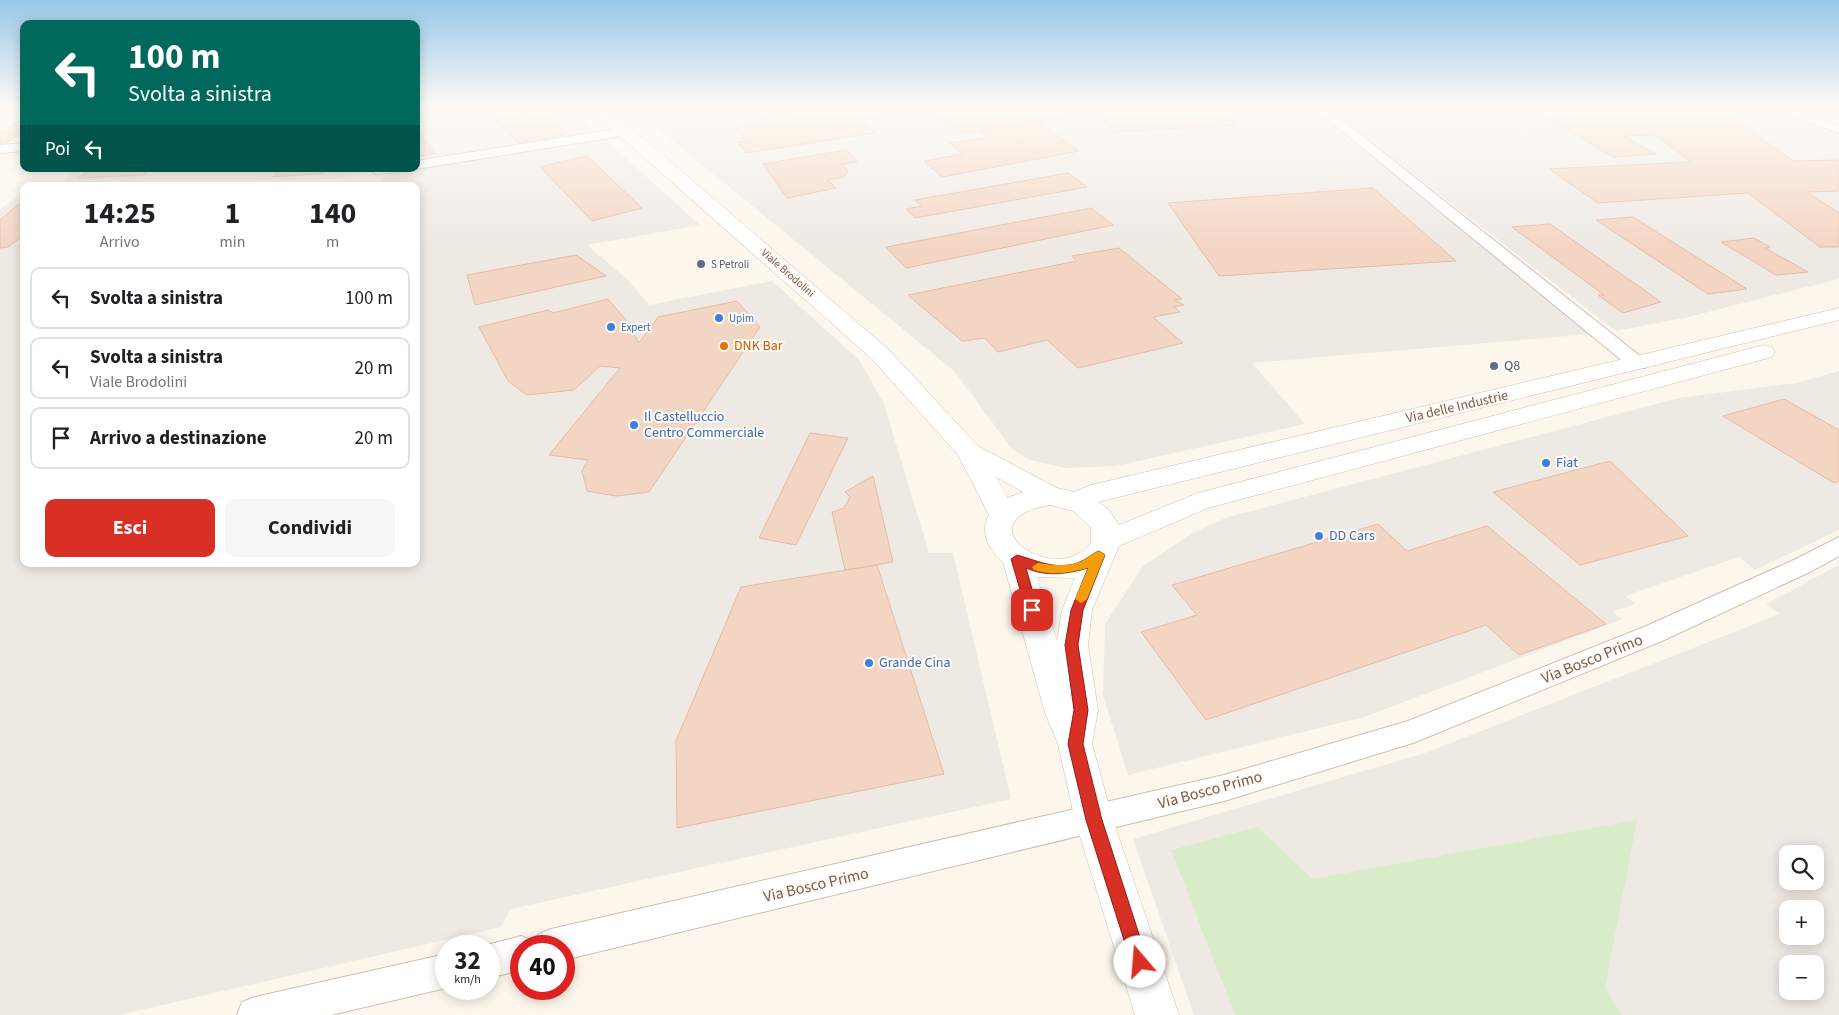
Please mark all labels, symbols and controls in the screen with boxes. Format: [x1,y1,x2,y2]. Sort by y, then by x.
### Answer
text: 100 m [128,32,220,82]
icon: left [45,40,110,105]
text: Svolta a sinistra [128,78,272,110]
icon: left [80,135,108,163]
text: Poi [45,136,70,163]
text: 14:25 [84,192,156,235]
text: 1 [224,192,240,235]
text: 140 [309,192,356,235]
text: Arrivo [100,231,140,253]
text: min [219,231,245,253]
text: m [326,231,339,253]
street label: Viale Brodolini [758,245,818,301]
place label: S Petroli [711,257,749,272]
marker: S Petroli [695,258,707,270]
icon: left [47,284,75,312]
text: Svolta a sinistra [90,285,223,312]
text: 100 m [345,285,393,312]
place label: Upim [729,311,754,326]
marker: Upim [713,312,725,324]
place label: Expert [621,320,651,335]
marker: Expert [605,321,617,333]
place label: DNK Bar [734,336,783,356]
marker: DNK Bar [718,340,730,352]
text: Svolta a sinistra [90,344,223,371]
icon: left [47,354,75,382]
text: 20 m [355,355,393,382]
place label: Q8 [1504,356,1520,376]
marker: Q8 [1488,360,1500,372]
text: Viale Brodolini [90,371,187,393]
street label: Via delle Industrie [1404,386,1510,428]
place label: Il Castelluccio Centro Commerciale [644,407,764,443]
marker: Il Castelluccio Centro Commerciale [628,419,640,431]
icon: arrive [47,424,75,452]
text: Arrivo a destinazione [90,425,267,452]
text: 20 m [355,425,393,452]
place label: Fiat [1556,453,1578,473]
marker: Fiat [1540,457,1552,469]
button: Esci [45,499,215,557]
button: Condividi [225,499,395,557]
place label: DD Cars [1329,526,1375,546]
marker: DD Cars [1313,530,1325,542]
pin [1011,589,1053,631]
icon: arrive [1018,596,1046,624]
street label: Via Bosco Primo [1538,629,1646,689]
place label: Grande Cina [879,653,951,673]
marker: Grande Cina [863,657,875,669]
street label: Via Bosco Primo [1155,765,1265,815]
map controls [1779,845,1824,1000]
button: search [1779,845,1824,890]
street label: Via Bosco Primo [761,862,871,908]
button: + [1779,900,1824,945]
speed limit sign: 40 [510,935,575,1000]
position arrow [1113,935,1165,987]
text: 32 [454,943,481,979]
button: − [1779,955,1824,1000]
text: km/h [454,971,481,988]

